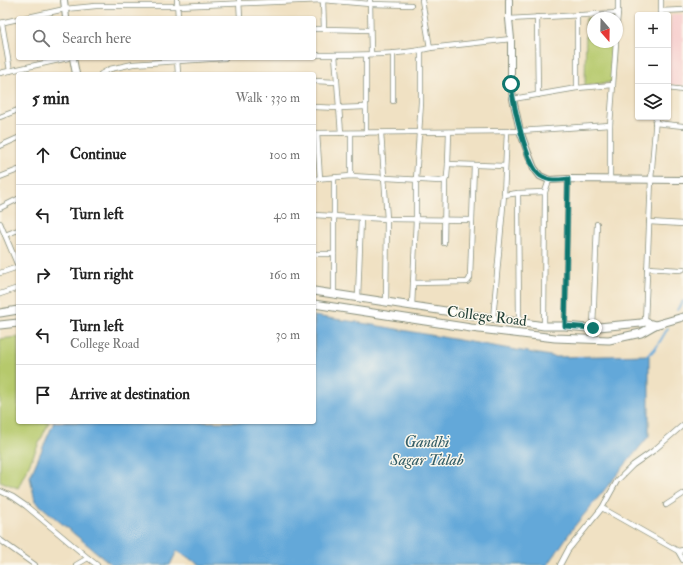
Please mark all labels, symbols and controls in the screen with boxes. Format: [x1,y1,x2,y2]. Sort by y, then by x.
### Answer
north arrow [587,12,623,48]
map controls [635,12,671,120]
button: + [635,12,671,48]
search box [16,16,316,60]
icon: search [30,27,52,49]
text: Search here [62,29,131,48]
button: − [635,48,671,84]
route start [502,75,520,93]
button: layers [635,84,671,120]
text: 5 min [32,88,70,109]
text: Walk · 330 m [236,90,300,106]
icon: ahead [32,144,54,166]
text: Continue [70,145,126,164]
text: 100 m [269,147,300,163]
icon: left [32,204,54,226]
text: Turn left [70,205,124,224]
text: 40 m [274,207,300,223]
icon: right [32,264,54,286]
text: Turn right [70,265,133,284]
text: 160 m [269,267,300,283]
street label: College Road [446,302,529,331]
text: Turn left [70,317,124,336]
route end [584,319,602,337]
icon: left [32,324,54,346]
text: 30 m [276,327,300,343]
text: College Road [70,336,140,352]
icon: arrive [32,384,54,406]
text: Arrive at destination [70,385,190,404]
water label: Gandhi Sagar Talab [389,432,464,470]

